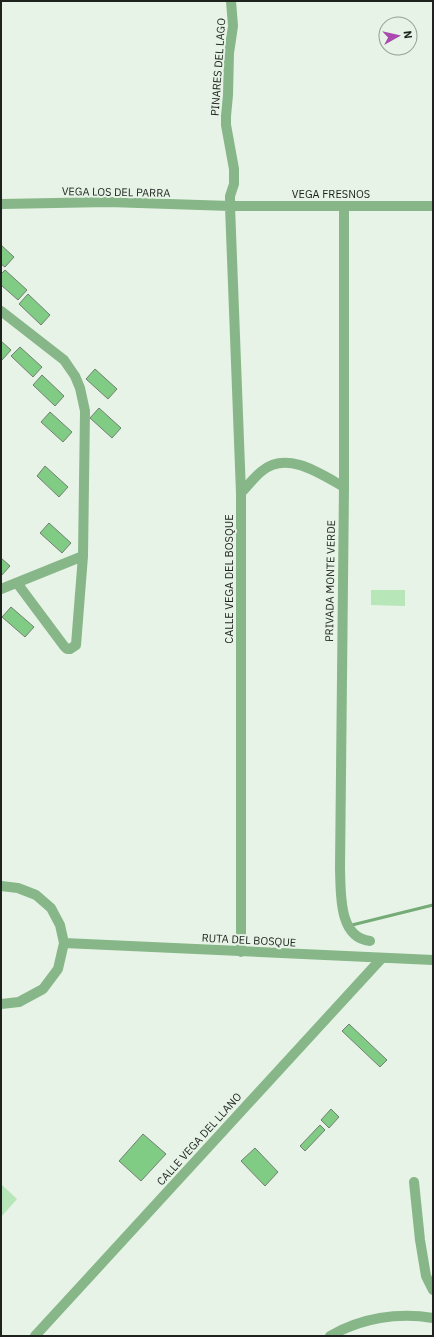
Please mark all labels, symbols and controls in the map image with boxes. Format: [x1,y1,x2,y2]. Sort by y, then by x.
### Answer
north arrow [378,16,418,56]
street label: PINARES DEL LAGO [208,17,228,117]
text: N [400,30,415,40]
street label: VEGA LOS DEL PARRA [62,184,170,200]
street label: VEGA FRESNOS [292,187,370,201]
street label: CALLE VEGA DEL BOSQUE [222,514,236,644]
street label: PRIVADA MONTE VERDE [322,520,338,642]
street label: RUTA DEL BOSQUE [201,931,297,949]
street label: CALLE VEGA DEL LLANO [154,1090,245,1188]

